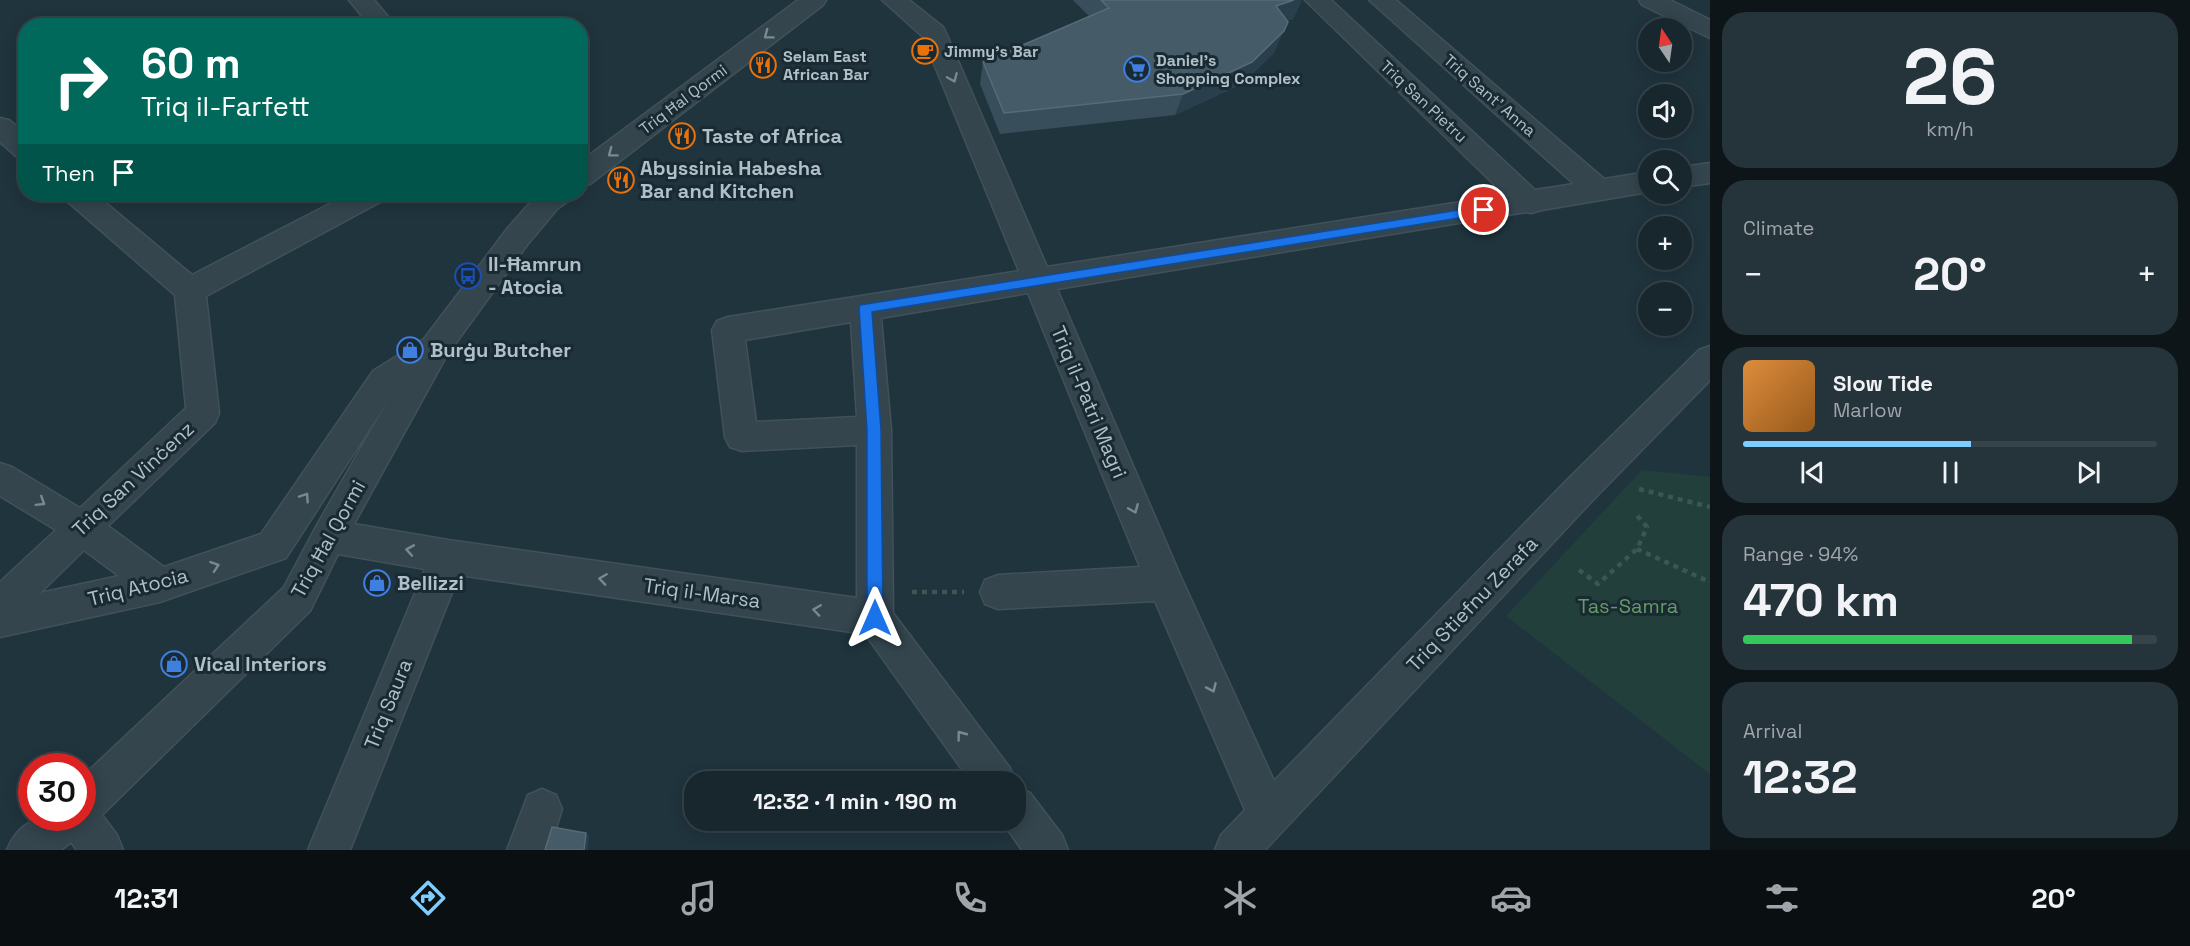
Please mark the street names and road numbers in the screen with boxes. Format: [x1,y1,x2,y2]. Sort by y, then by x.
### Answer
street label: Triq Sant' Anna [1439,50,1540,141]
street label: Triq San Pietru [1376,56,1472,147]
street label: Triq Ħal Qormi [635,60,731,139]
street label: Triq il-Patri Magri [1045,322,1133,482]
street label: Triq San Vinċenz [66,416,200,542]
street label: Triq Ħal Qormi [285,476,371,602]
street label: Triq Stiefnu Zerafa [1401,531,1543,677]
street label: Triq Atocia [85,562,191,612]
street label: Triq il-Marsa [642,572,762,614]
street label: Triq Saura [358,655,418,753]

